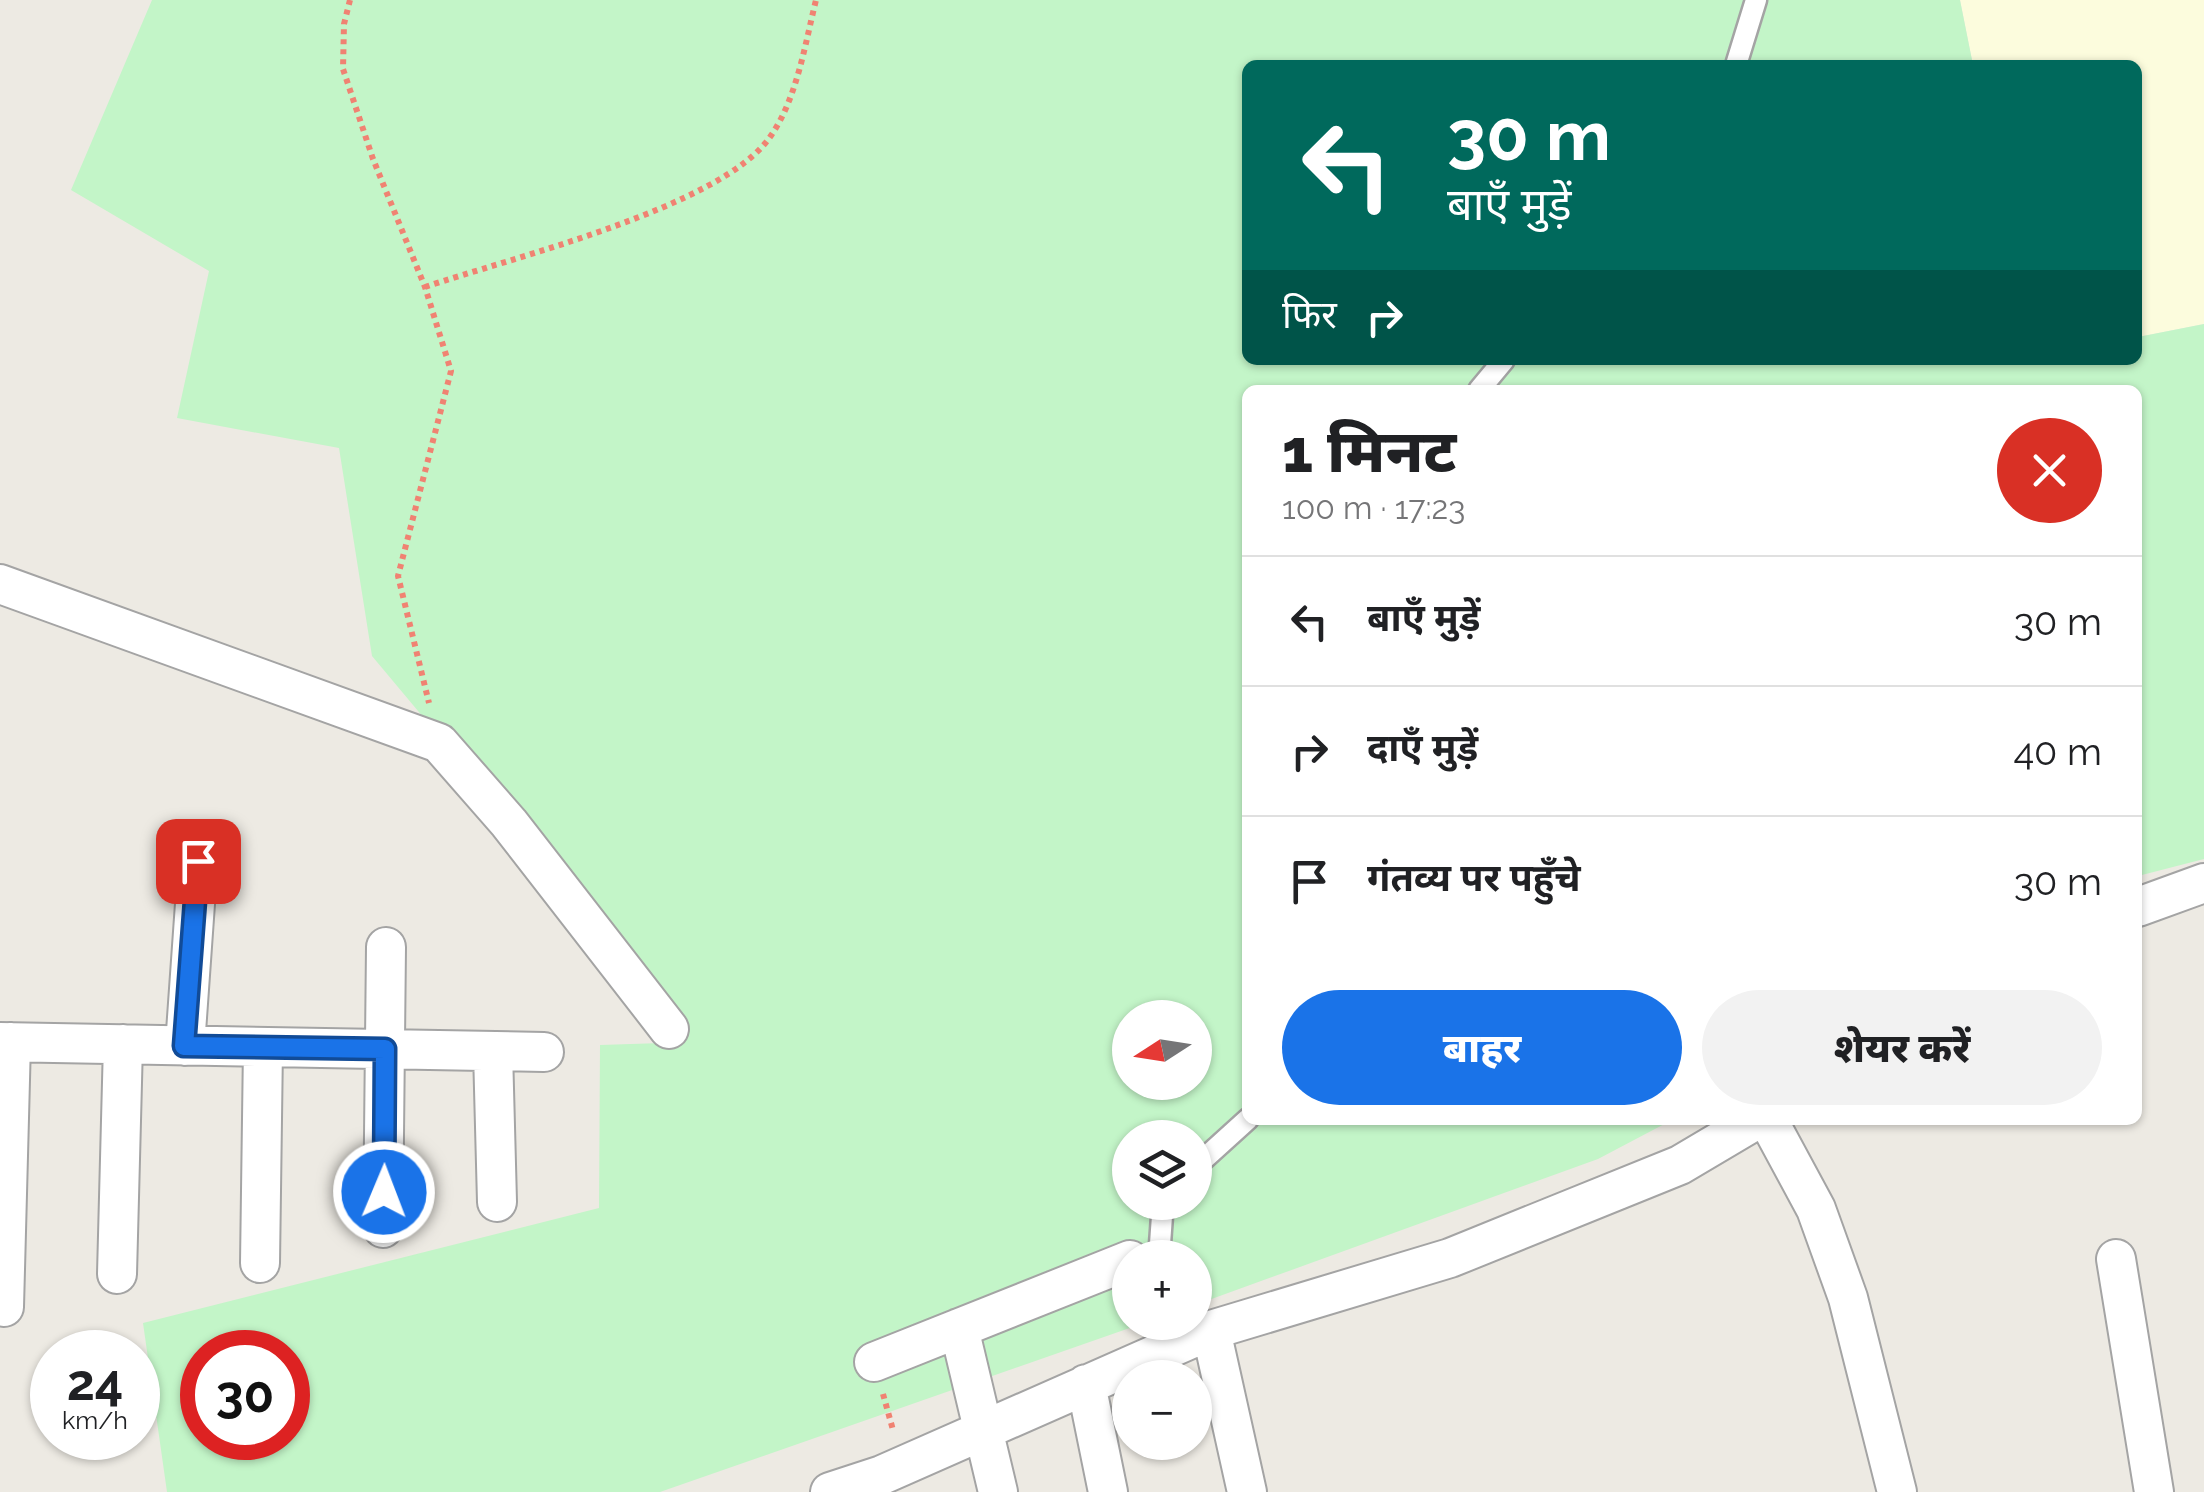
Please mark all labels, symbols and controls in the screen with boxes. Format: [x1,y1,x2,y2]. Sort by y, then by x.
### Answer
text: 30 m [1447,94,1611,176]
icon: left [1282,100,1412,230]
text: बाएँ मुड़ें [1447,178,1572,231]
icon: right [1357,290,1412,345]
text: फिर [1282,292,1337,337]
text: 1 मिनट [1282,416,1456,486]
button: close [1997,418,2102,523]
text: 100 m · 17:23 [1282,489,1465,526]
icon: left [1282,594,1337,649]
text: बाएँ मुड़ें [1367,595,1480,640]
text: 30 m [2014,599,2102,644]
icon: right [1282,724,1337,779]
text: दाएँ मुड़ें [1367,725,1478,770]
text: 40 m [2013,729,2102,774]
pin [156,819,241,904]
icon: arrive [171,834,226,889]
icon: arrive [1282,854,1337,909]
text: गंतव्य पर पहुँचे [1367,855,1581,900]
text: 30 m [2014,859,2102,904]
button: बाहर [1282,990,1682,1105]
button: शेयर करें [1702,990,2102,1105]
north arrow [1112,1000,1212,1100]
map controls [1112,1000,1212,1460]
button: layers [1112,1120,1212,1220]
position arrow [332,1140,436,1244]
button: + [1112,1240,1212,1340]
speed limit sign: 30 [180,1330,310,1460]
text: 24 [67,1353,123,1412]
button: − [1112,1360,1212,1460]
text: km/h [62,1405,128,1435]

